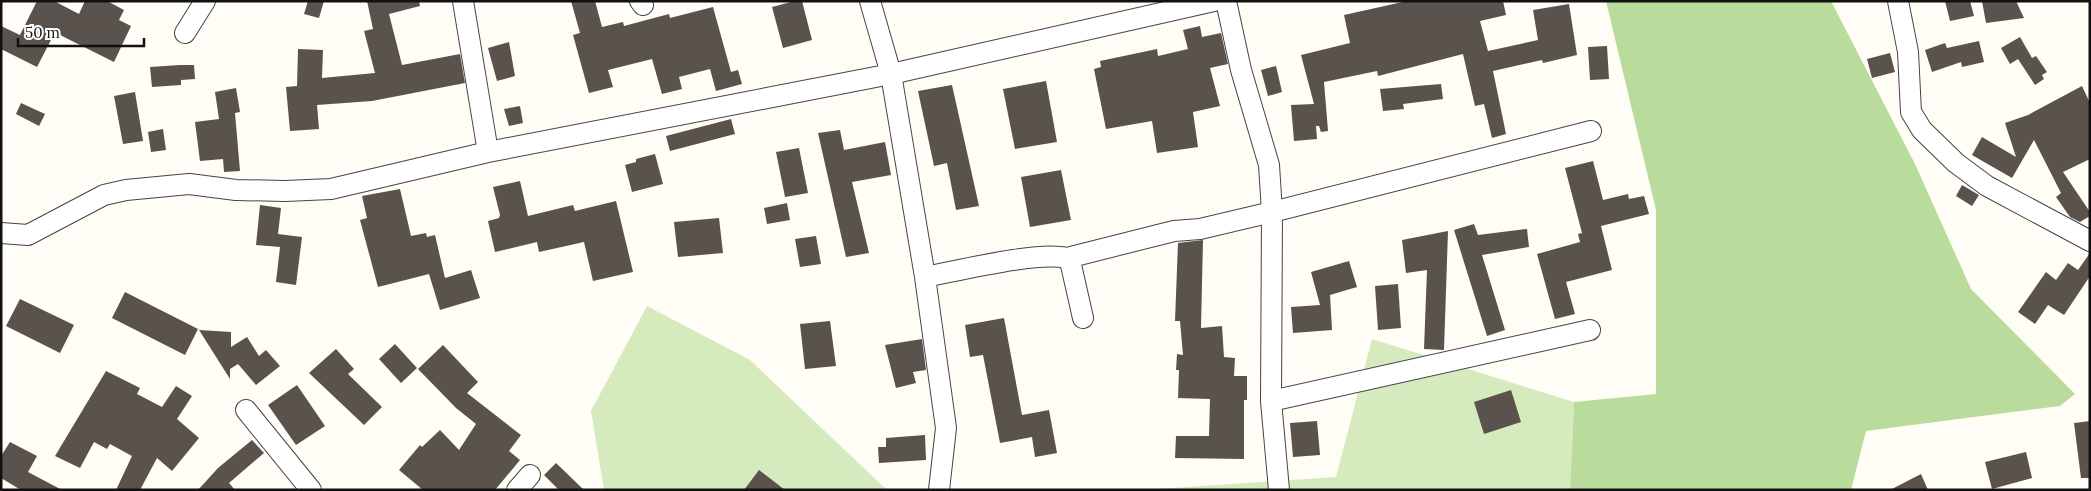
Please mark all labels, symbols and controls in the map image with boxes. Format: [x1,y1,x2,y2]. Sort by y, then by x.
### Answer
scale bar [18,15,144,47]
text: 50 m [25,23,60,42]

